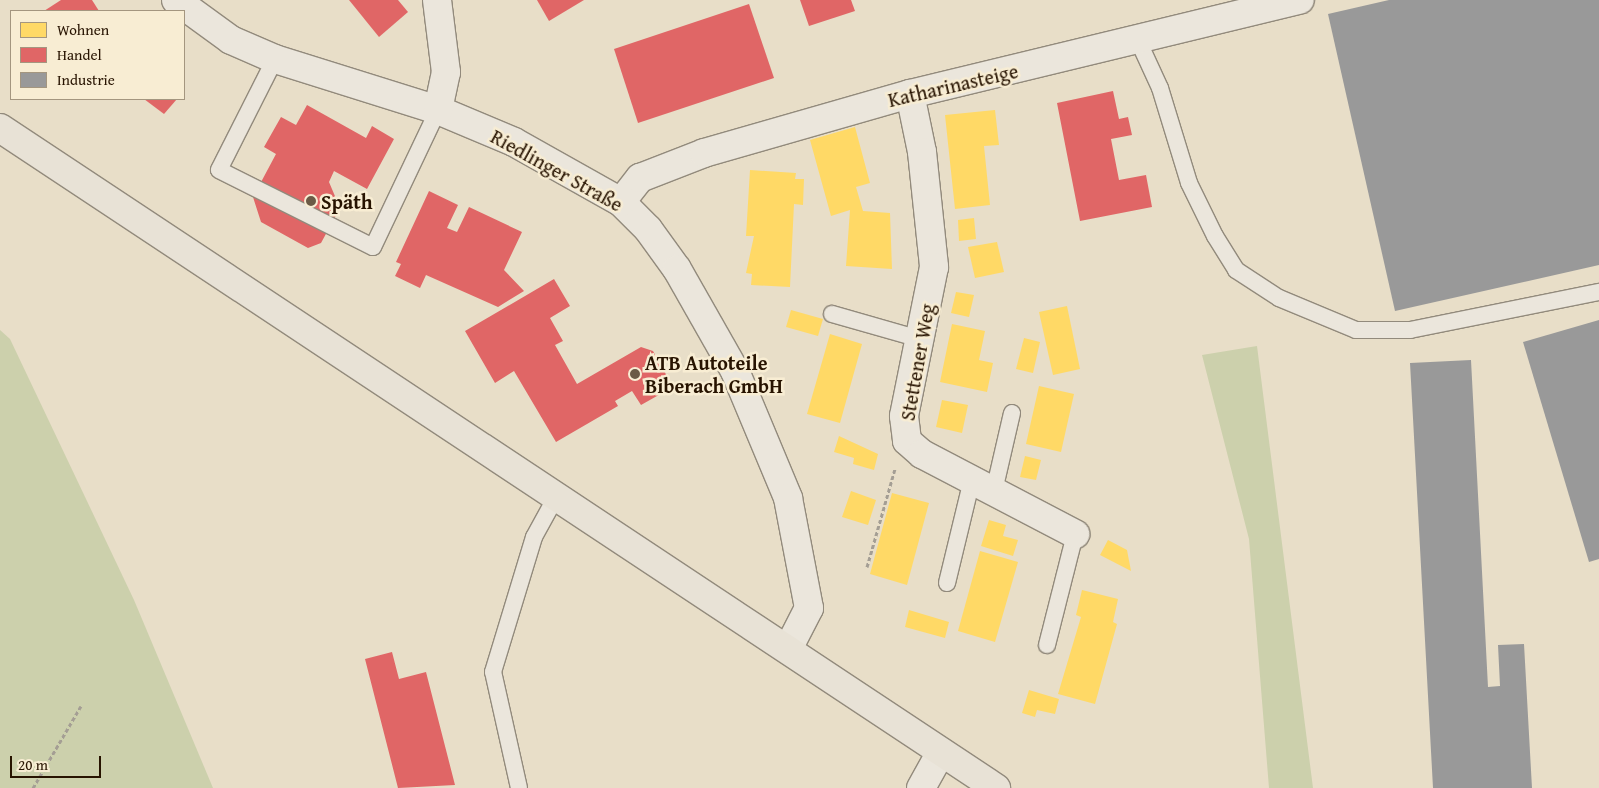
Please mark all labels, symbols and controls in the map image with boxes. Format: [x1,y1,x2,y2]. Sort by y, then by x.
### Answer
legend [10,10,185,100]
text: Wohnen [57,19,109,40]
text: Handel [57,44,102,65]
street label: Katharinasteige [886,58,1020,112]
text: Industrie [57,69,115,90]
street label: Riedlinger Straße [487,124,627,216]
place label: Späth [321,189,373,213]
marker: Späth [305,195,317,207]
street label: Stettener Weg [895,302,939,422]
place label: ATB Autoteile Biberach GmbH [645,350,783,397]
marker: ATB Autoteile Biberach GmbH [629,368,641,380]
scale bar [12,746,104,778]
text: 20 m [18,754,48,775]

